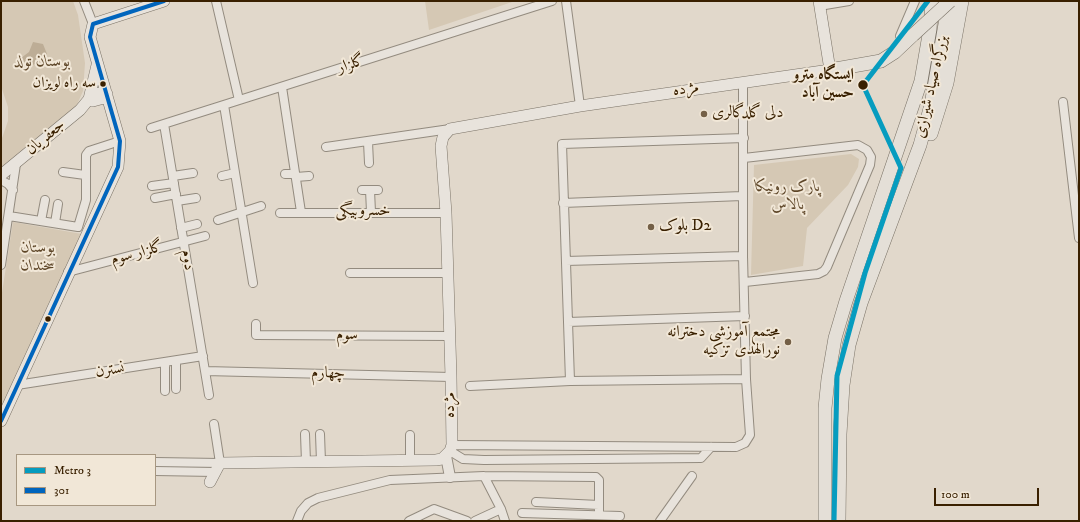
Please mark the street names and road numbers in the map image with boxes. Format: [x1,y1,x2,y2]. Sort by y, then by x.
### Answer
street label: بزرگراه صیاد شیرازی [911,34,953,140]
street label: گلزار [335,52,367,78]
street label: مژده [672,79,700,101]
street label: جعفریان [22,116,70,160]
street label: خسروبیگی [335,202,391,222]
street label: گلزار سوم [109,238,165,270]
street label: دوم [176,248,198,272]
street label: سوم [336,326,358,346]
street label: نسترن [94,359,126,383]
street label: چهارم [311,364,345,384]
street label: مژده [441,392,461,418]

